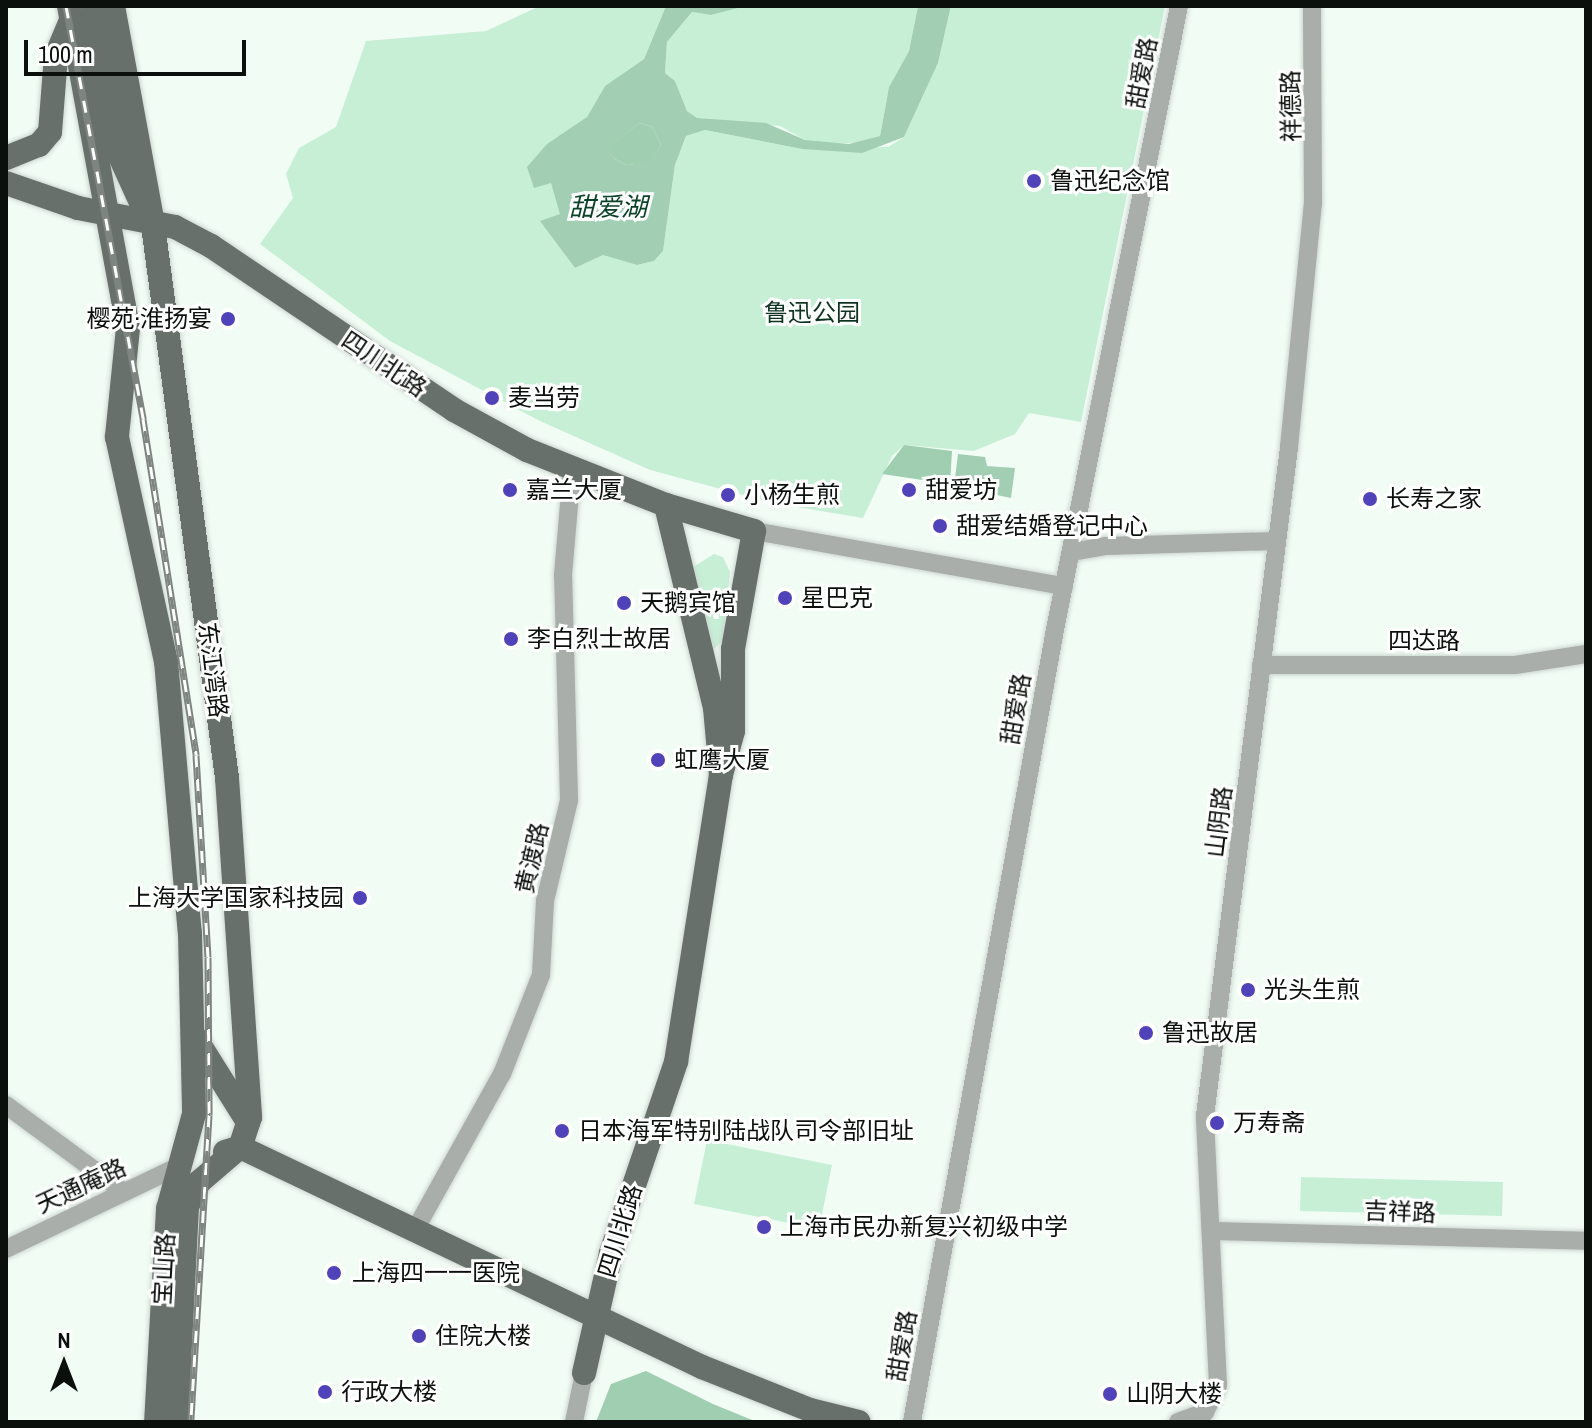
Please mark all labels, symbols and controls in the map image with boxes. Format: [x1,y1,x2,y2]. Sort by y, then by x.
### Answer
scale bar [28,24,250,74]
street label: 甜爱路 [1121,35,1163,111]
text: 100 m [38,38,93,70]
street label: 祥德路 [1276,70,1306,142]
place label: 鲁迅纪念馆 [1050,167,1170,195]
marker: 鲁迅纪念馆 [1025,172,1043,190]
water label: 甜爱湖 [569,191,647,223]
park label: 鲁迅公园 [764,299,860,327]
place label: 樱苑·淮扬宴 [87,305,212,333]
marker: 樱苑·淮扬宴 [219,310,237,328]
street label: 四川北路 [336,325,432,403]
place label: 麦当劳 [508,384,580,412]
marker: 麦当劳 [483,389,501,407]
place label: 嘉兰大厦 [526,476,622,504]
place label: 甜爱坊 [925,476,997,504]
marker: 嘉兰大厦 [501,481,519,499]
place label: 小杨生煎 [744,481,840,509]
marker: 甜爱坊 [900,481,918,499]
place label: 长寿之家 [1386,485,1482,513]
marker: 小杨生煎 [719,486,737,504]
marker: 长寿之家 [1361,490,1379,508]
place label: 甜爱结婚登记中心 [956,512,1148,540]
marker: 甜爱结婚登记中心 [931,517,949,535]
place label: 星巴克 [801,584,873,612]
place label: 天鹅宾馆 [640,589,736,617]
marker: 星巴克 [776,589,794,607]
marker: 天鹅宾馆 [615,594,633,612]
street label: 东江湾路 [193,621,233,719]
place label: 李白烈士故居 [527,625,671,653]
street label: 四达路 [1388,627,1460,655]
marker: 李白烈士故居 [502,630,520,648]
street label: 甜爱路 [996,671,1036,747]
place label: 虹鹰大厦 [674,746,770,774]
marker: 虹鹰大厦 [649,751,667,769]
street label: 山阴路 [1200,785,1238,859]
street label: 黄渡路 [510,820,554,896]
place label: 上海大学国家科技园 [128,884,344,912]
marker: 上海大学国家科技园 [351,889,369,907]
place label: 光头生煎 [1264,976,1360,1004]
marker: 光头生煎 [1239,981,1257,999]
place label: 鲁迅故居 [1162,1019,1258,1047]
marker: 鲁迅故居 [1137,1024,1155,1042]
place label: 万寿斋 [1233,1109,1305,1137]
marker: 万寿斋 [1208,1114,1226,1132]
place label: 日本海军特别陆战队司令部旧址 [578,1117,914,1145]
marker: 日本海军特别陆战队司令部旧址 [553,1122,571,1140]
street label: 天通庵路 [31,1153,131,1219]
street label: 四川北路 [592,1181,648,1281]
street label: 吉祥路 [1364,1196,1436,1228]
place label: 上海市民办新复兴初级中学 [780,1213,1068,1241]
marker: 上海市民办新复兴初级中学 [755,1218,773,1236]
street label: 宝山路 [148,1232,180,1306]
place label: 上海四一一医院 [352,1259,520,1287]
marker: 上海四一一医院 [323,1262,345,1284]
street label: 甜爱路 [882,1308,922,1384]
place label: 住院大楼 [435,1322,531,1350]
north arrow [24,1324,104,1404]
text: N [57,1325,71,1355]
marker: 住院大楼 [410,1327,428,1345]
place label: 行政大楼 [341,1378,437,1406]
place label: 山阴大楼 [1126,1380,1222,1408]
marker: 行政大楼 [316,1383,334,1401]
marker: 山阴大楼 [1101,1385,1119,1403]

